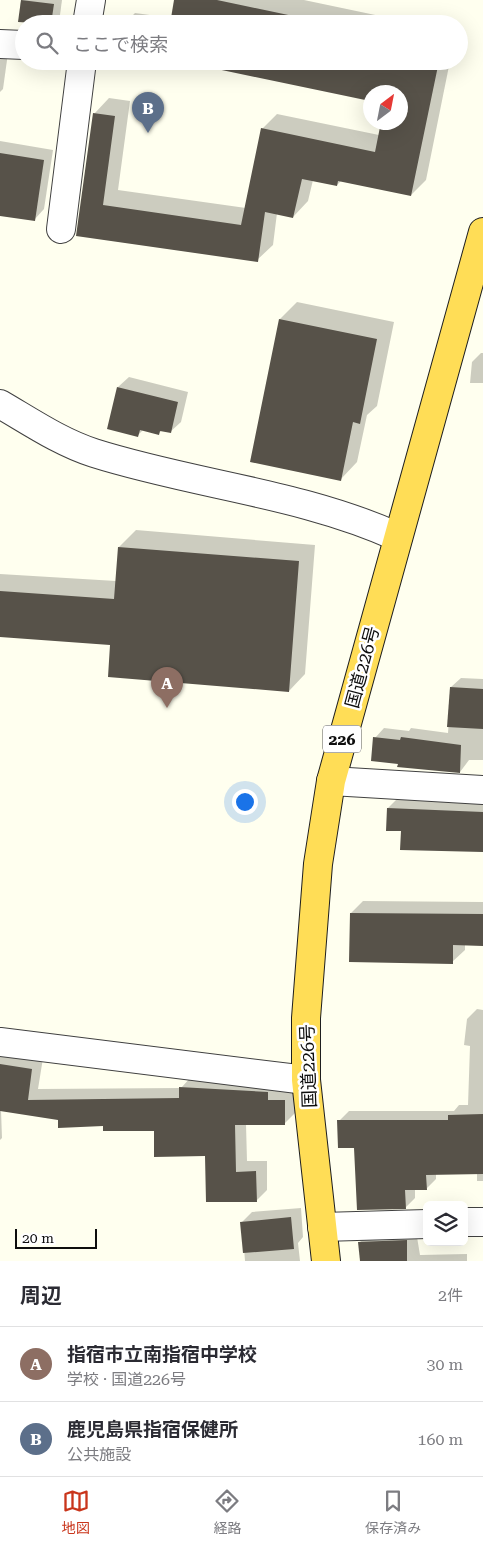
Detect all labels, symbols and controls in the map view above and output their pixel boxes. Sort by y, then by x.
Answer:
search box [15,15,468,70]
icon: search [33,29,61,57]
text: ここで検索 [73,33,168,56]
north arrow [363,85,408,130]
pin: B [132,92,164,133]
street label: 国道226号 [341,624,383,710]
pin: A [151,667,183,708]
road number: 226 [323,726,361,752]
your location [232,789,258,815]
street label: 国道226号 [296,1024,320,1108]
map controls [423,1201,468,1246]
button: layers [423,1201,468,1246]
scale bar [15,1226,98,1249]
text: 20 m [22,1230,54,1246]
text: 周辺 [20,1284,62,1308]
text: 2件 [438,1286,463,1305]
text: 指宿市立南指宿中学校 [67,1343,257,1366]
text: A [30,1355,42,1374]
text: 30 m [426,1355,463,1374]
text: 学校 · 国道226号 [67,1370,186,1389]
text: 鹿児島県指宿保健所 [67,1418,238,1441]
text: B [30,1430,42,1449]
text: 160 m [417,1430,463,1449]
text: 公共施設 [67,1445,131,1464]
tab: 地図 [62,1487,90,1537]
tab: 経路 [213,1487,241,1537]
tab: 保存済み [365,1487,421,1537]

